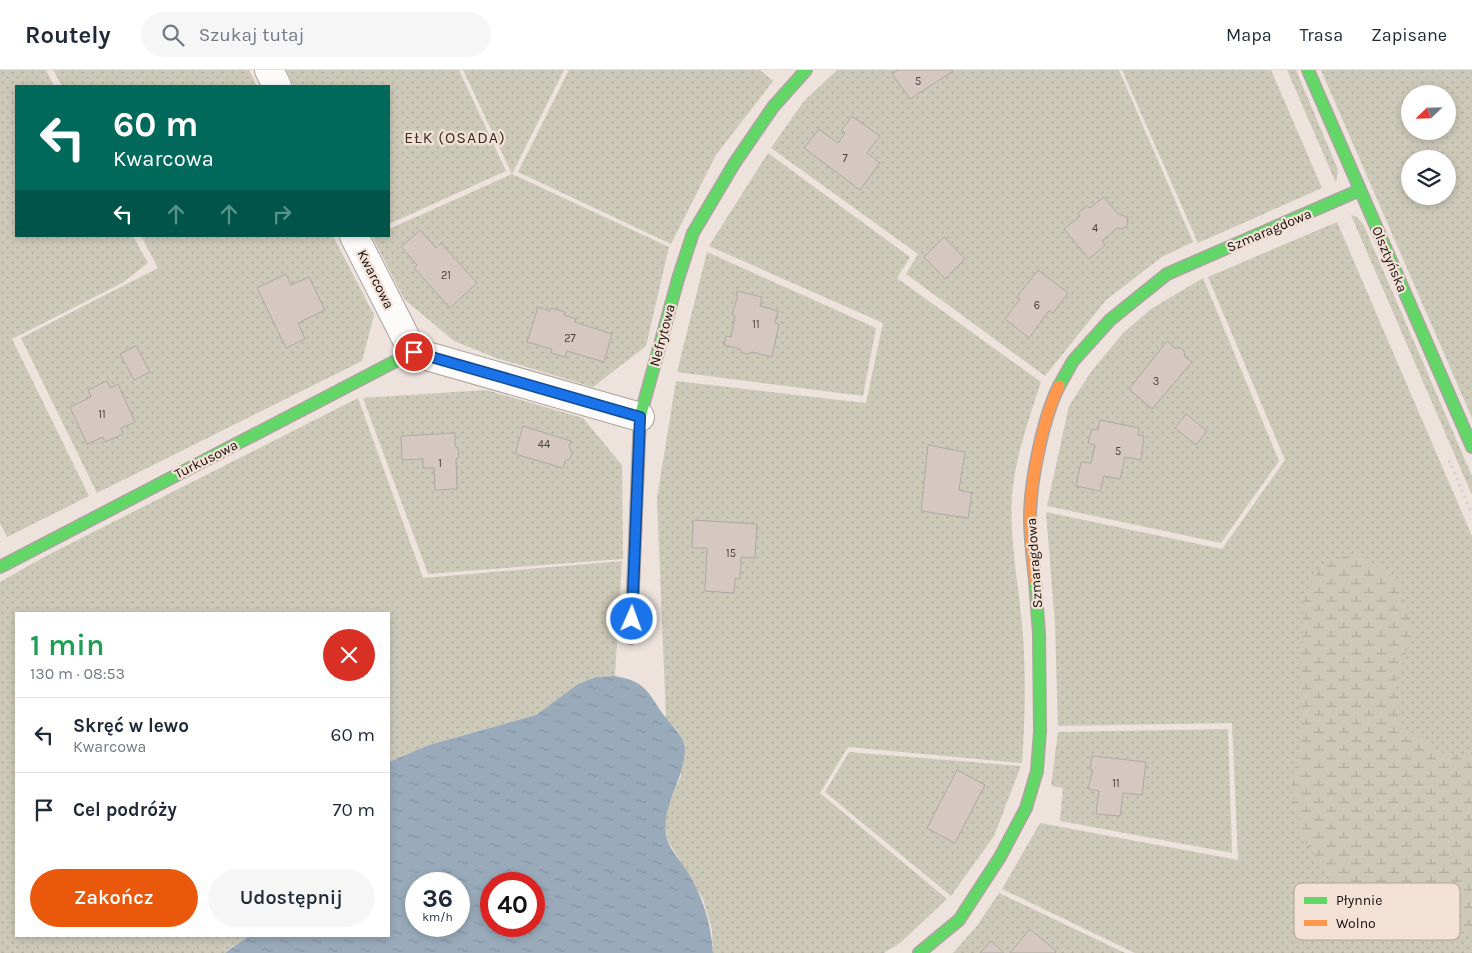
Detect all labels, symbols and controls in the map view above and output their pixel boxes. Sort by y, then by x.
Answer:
search box [141,12,491,57]
text: Routely [25,21,111,49]
icon: search [159,21,187,49]
text: Szukaj tutaj [199,24,305,46]
text: Mapa [1226,24,1272,46]
text: Trasa [1300,24,1343,46]
text: Zapisane [1371,24,1447,46]
house number: 5 [915,75,921,88]
north arrow [1401,85,1456,140]
map controls [1401,85,1456,205]
text: 60 m [113,104,198,145]
icon: left [30,105,95,170]
district label: EŁK (OSADA) [404,128,506,147]
text: Kwarcowa [113,146,214,172]
button: layers [1401,150,1456,205]
house number: 7 [842,152,848,165]
icon: left [109,200,137,228]
icon: ahead [162,200,190,228]
icon: ahead [215,200,243,228]
icon: right [268,200,296,228]
street label: Szmaragdowa [1224,205,1314,256]
house number: 4 [1092,222,1098,235]
street label: Olsztyńska [1368,224,1411,295]
street label: Kwarcowa [353,247,398,312]
house number: 21 [441,269,451,282]
house number: 6 [1034,299,1040,312]
street label: Nefrytowa [646,302,679,368]
house number: 11 [752,318,760,331]
pin [393,331,435,373]
house number: 27 [564,332,576,345]
icon: arrive [400,338,428,366]
house number: 3 [1153,375,1159,388]
house number: 11 [98,408,106,421]
street label: Turkusowa [172,436,241,483]
house number: 44 [538,438,550,451]
house number: 5 [1115,445,1121,458]
house number: 1 [438,457,442,470]
street label: Szmaragdowa [1023,517,1046,609]
house number: 15 [726,547,736,560]
position arrow [605,592,657,644]
text: 1 min [30,627,104,663]
button: close [323,629,375,681]
text: 130 m · 08:53 [30,664,125,683]
text: Skręć w lewo [73,715,189,737]
icon: left [30,721,58,749]
text: 60 m [331,724,375,746]
text: Kwarcowa [73,737,146,756]
house number: 11 [1112,777,1120,790]
icon: arrive [30,796,58,824]
text: Cel podróży [73,799,177,821]
text: 70 m [333,799,375,821]
button: Zakończ [30,869,198,927]
button: Udostępnij [208,869,375,927]
speed limit sign: 40 [480,872,545,937]
legend [1294,883,1460,940]
text: 36 [422,884,453,913]
text: Płynnie [1336,892,1382,909]
text: km/h [422,910,453,924]
text: Wolno [1336,915,1376,932]

